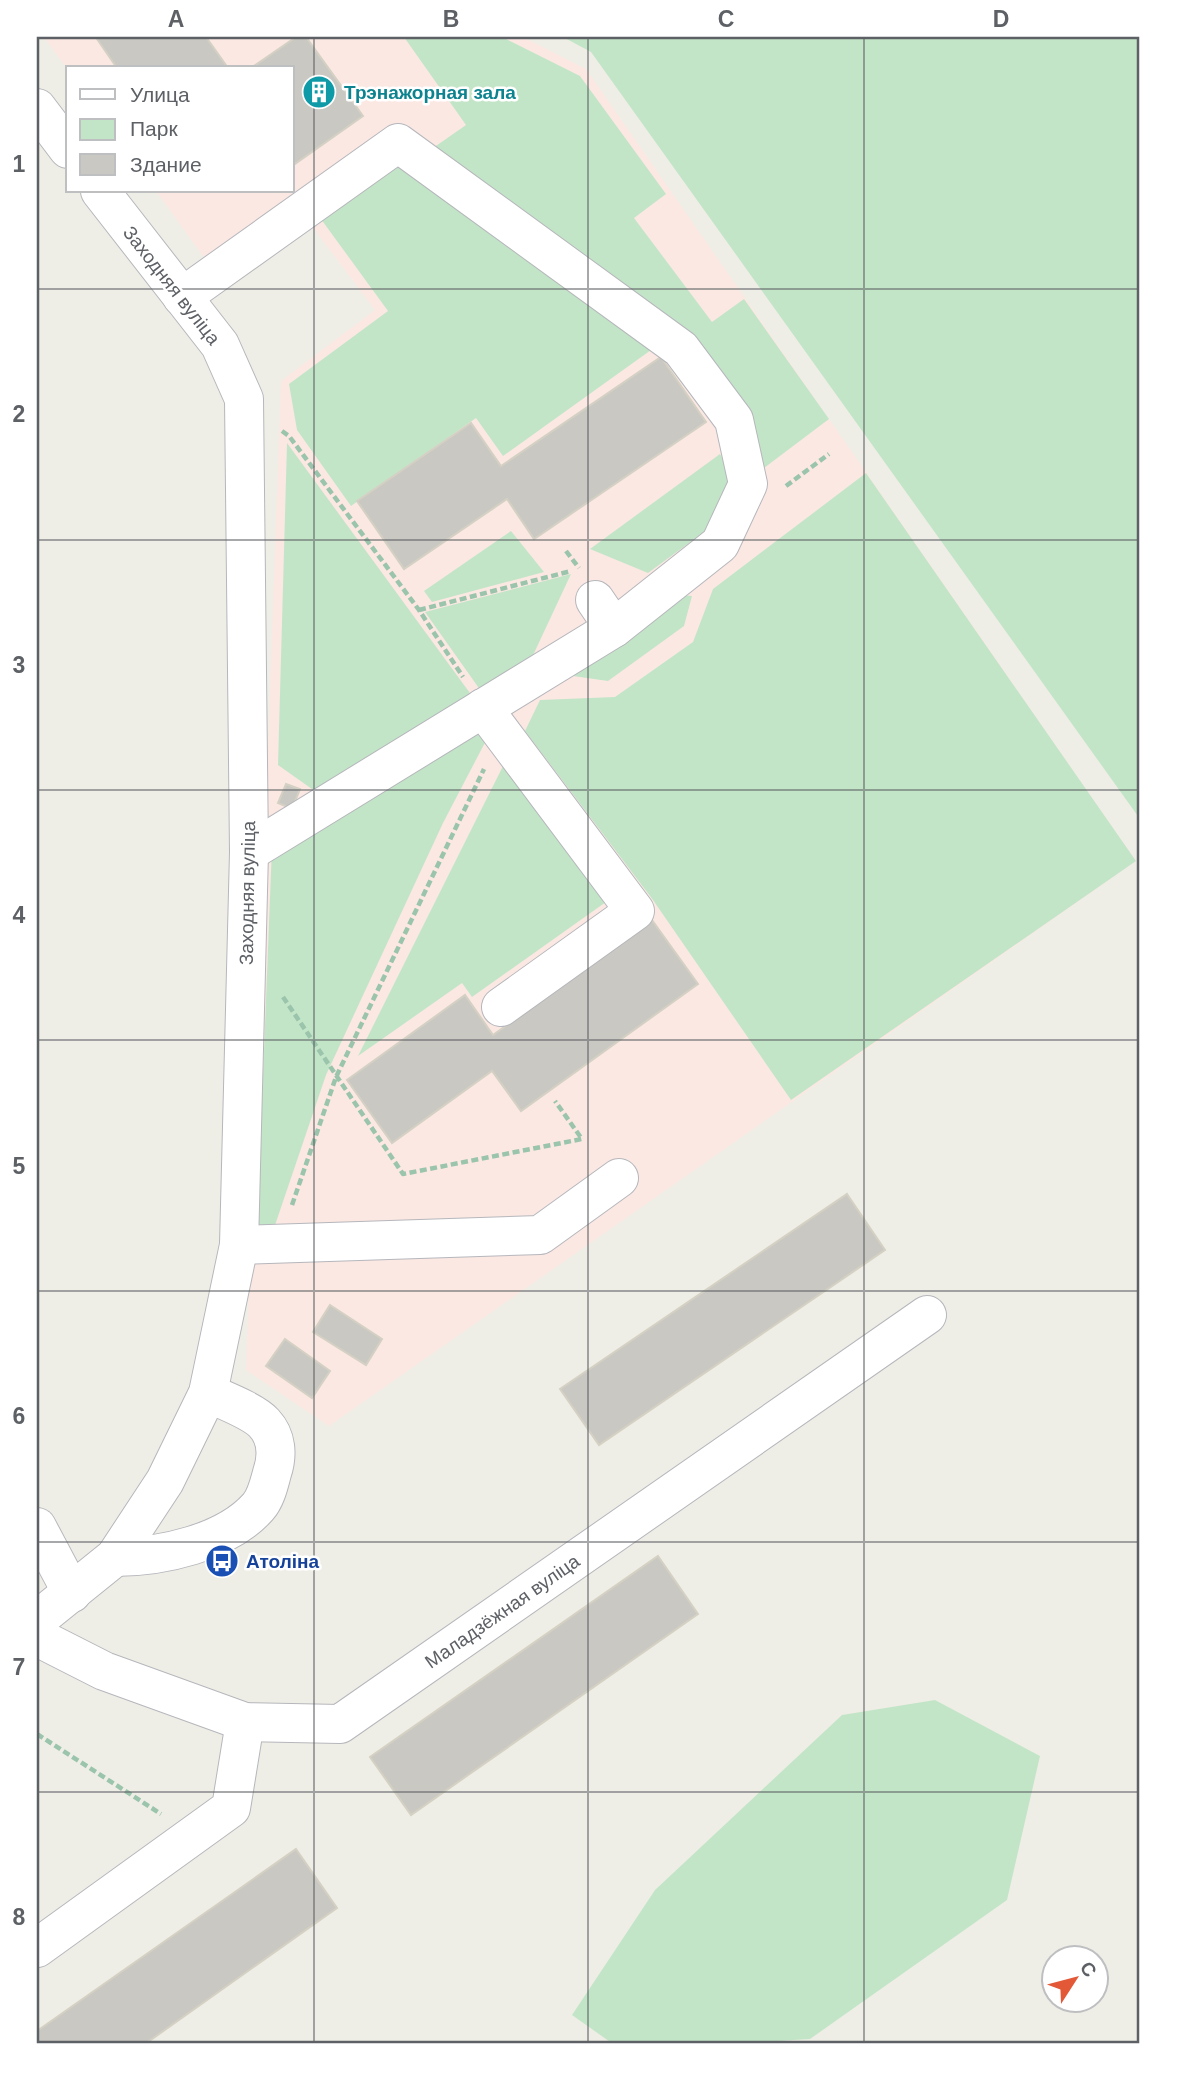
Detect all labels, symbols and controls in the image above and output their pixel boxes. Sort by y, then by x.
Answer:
text: A [168,6,184,32]
text: B [443,6,459,32]
text: C [718,6,734,32]
text: D [993,6,1009,32]
legend [66,66,294,192]
building icon: Трэнажорная зала [300,73,338,111]
place label: Трэнажорная зала [344,82,516,103]
text: Улица [130,83,190,106]
text: Парк [130,117,178,140]
text: 1 [13,151,26,177]
text: Здание [130,153,202,176]
street label: Заходняя вуліца [119,222,225,349]
text: 2 [13,401,25,427]
text: 3 [13,652,25,678]
street label: Заходняя вуліца [236,820,259,965]
text: 4 [13,902,26,928]
text: 5 [13,1153,26,1179]
text: 6 [13,1403,25,1429]
bus stop icon: Атоліна [203,1542,241,1580]
street label: Маладзёжная вуліца [421,1550,584,1673]
place label: Атоліна [246,1551,319,1572]
text: 7 [13,1654,25,1680]
text: 8 [13,1904,26,1930]
north arrow [1040,1944,1110,2014]
text: С [1076,1958,1101,1981]

